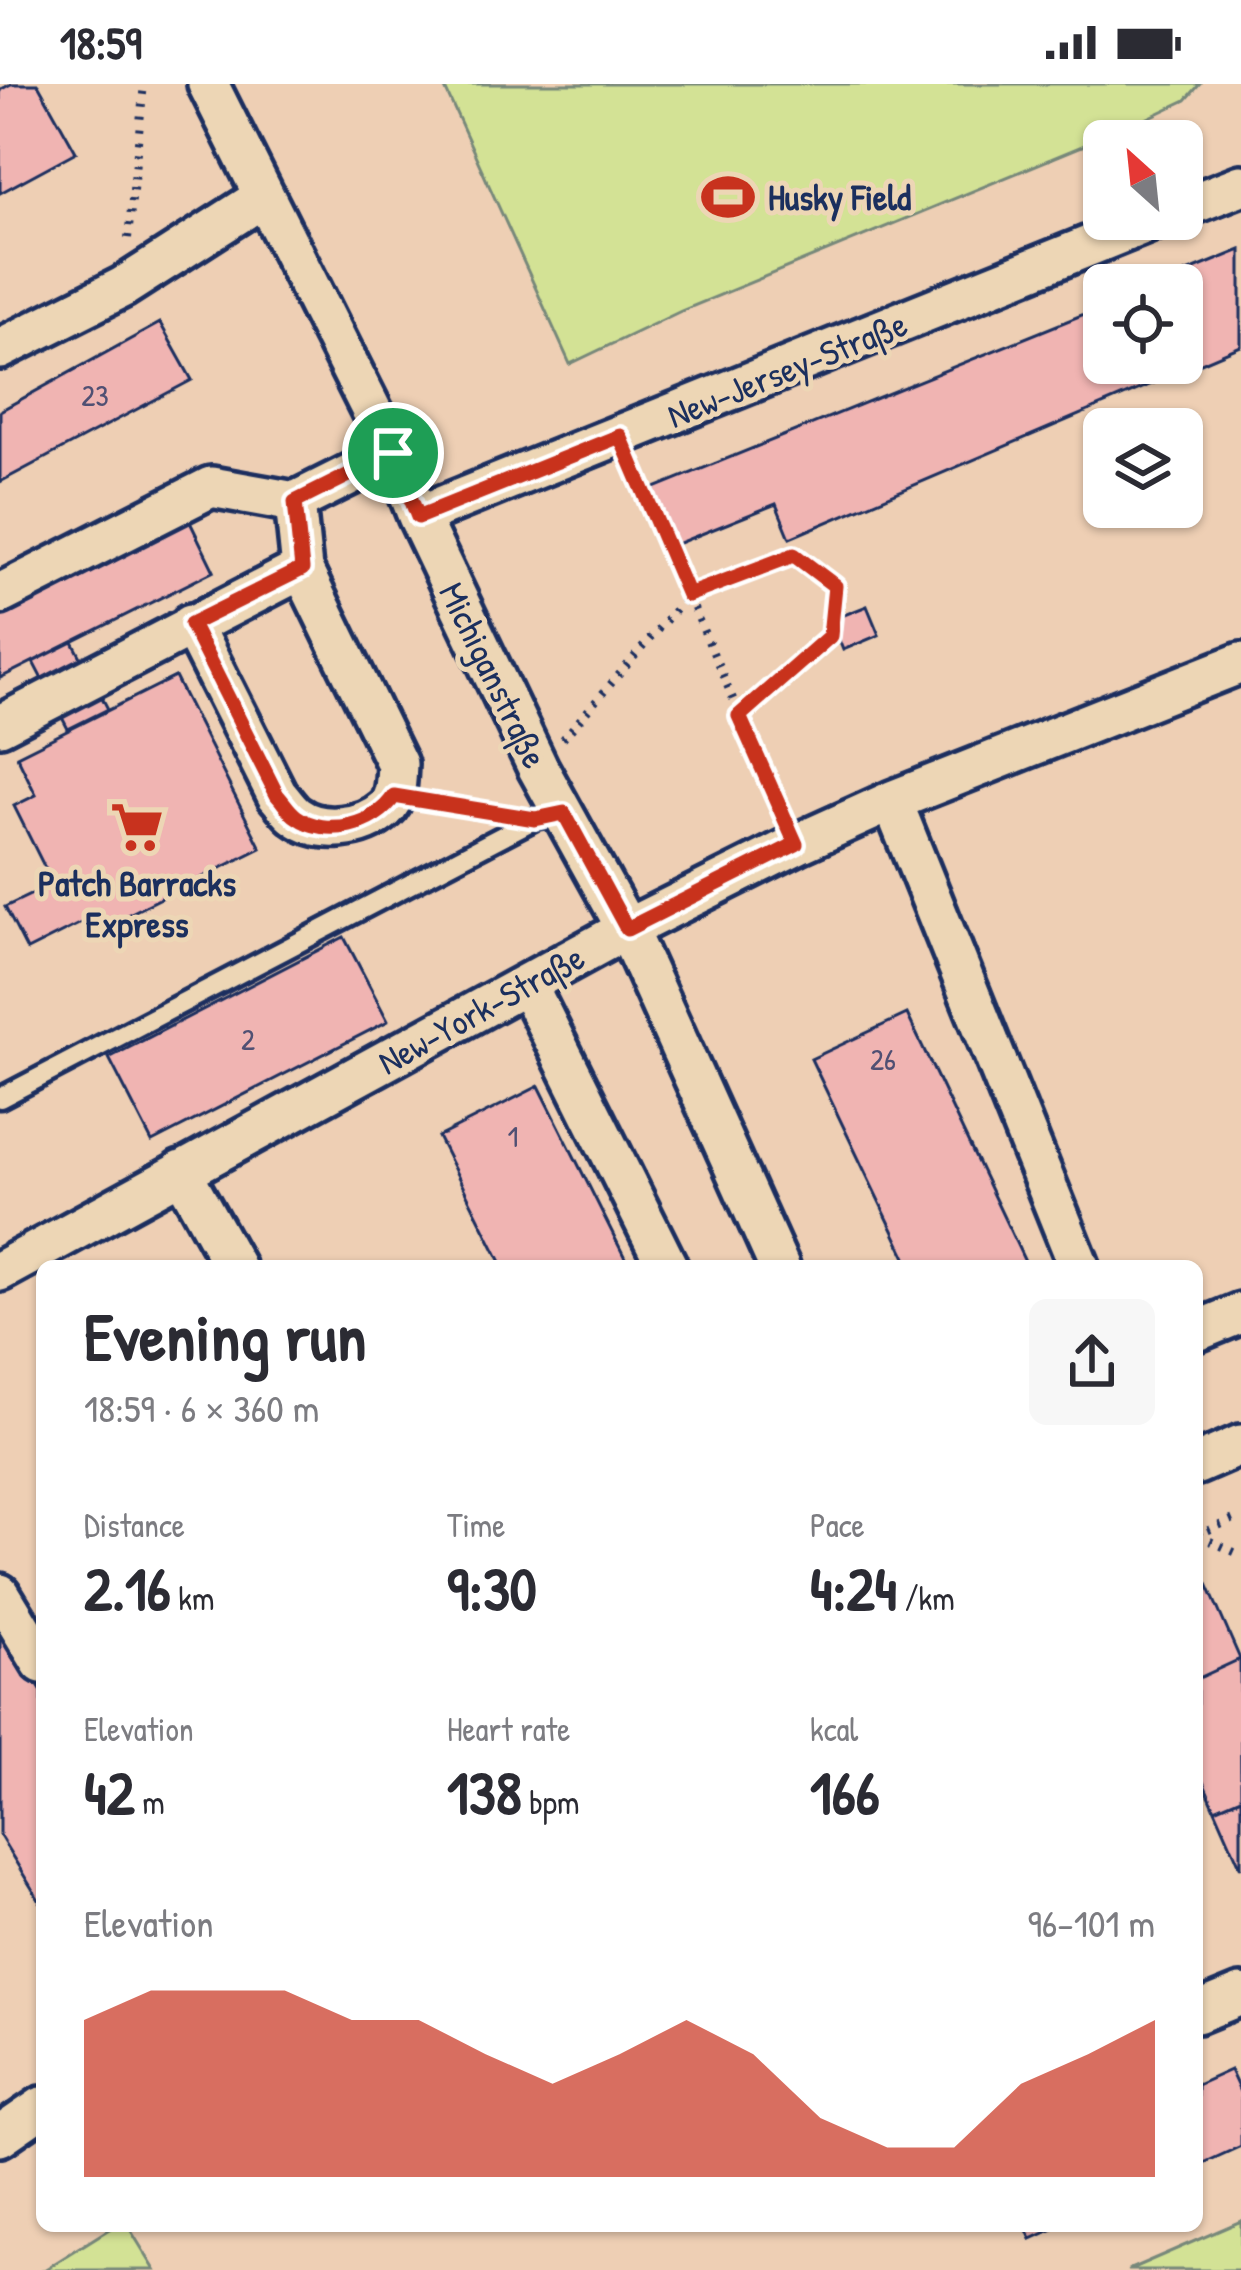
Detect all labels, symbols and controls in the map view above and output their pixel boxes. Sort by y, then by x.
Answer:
text: 18:59 [60,12,142,73]
north arrow [1083,120,1203,240]
map controls [1083,120,1203,528]
sports icon: Husky Field [699,168,757,226]
place label: Husky Field [768,172,911,222]
button: locate [1083,264,1203,384]
street label: New-Jersey-Straße [660,298,914,439]
house number: 23 [81,375,109,415]
pin [342,402,444,504]
button: layers [1083,408,1203,528]
icon: arrive [360,420,426,486]
street label: Michiganstraße [428,574,560,776]
supermarket icon: Patch Barracks Express [108,798,166,856]
place label: Patch Barracks Express [38,858,236,949]
street label: New-York-Straße [369,932,593,1085]
house number: 2 [241,1019,255,1059]
house number: 26 [870,1039,896,1079]
house number: 1 [508,1116,518,1156]
text: Evening run [84,1291,366,1381]
button: share [1029,1299,1155,1425]
text: 18:59 · 6 × 360 m [84,1381,319,1434]
text: Distance [84,1503,185,1547]
text: Time [447,1503,505,1547]
text: Pace [810,1503,865,1547]
text: 2.16 [84,1547,171,1629]
text: 9:30 [447,1547,537,1629]
text: 4:24 [810,1547,897,1629]
text: km [171,1576,214,1620]
text: /km [897,1576,955,1620]
text: Elevation [84,1707,194,1751]
text: Heart rate [447,1707,570,1751]
text: kcal [810,1707,858,1751]
text: 42 [84,1751,135,1833]
text: 138 [447,1751,522,1833]
text: 166 [810,1751,880,1833]
text: m [135,1780,165,1824]
text: bpm [522,1780,579,1824]
text: Elevation [84,1896,214,1949]
text: 96–101 m [1027,1896,1155,1949]

